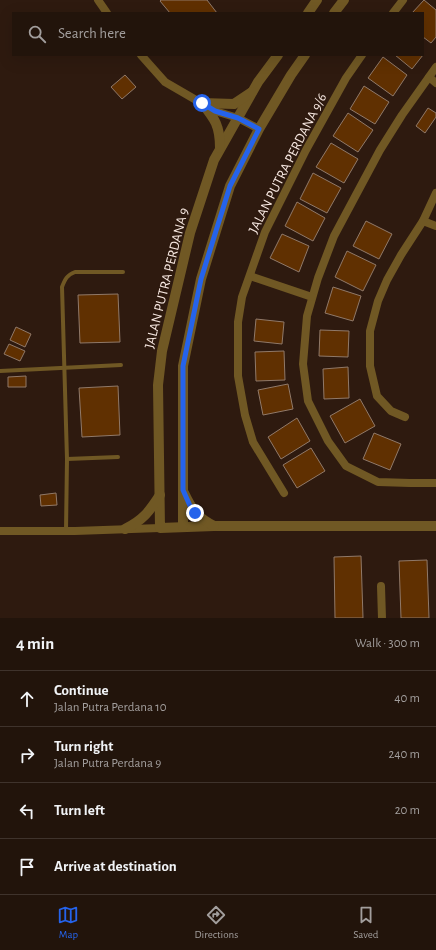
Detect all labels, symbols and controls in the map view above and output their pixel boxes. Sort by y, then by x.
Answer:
search box [12,12,424,56]
icon: search [26,23,48,45]
text: Search here [58,26,126,41]
street label: JALAN PUTRA PERDANA 9/6 [246,91,329,236]
route start [193,94,211,112]
street label: JALAN PUTRA PERDANA 9 [143,206,191,350]
route end [186,504,204,522]
text: 4 min [16,635,54,652]
text: Walk · 300 m [355,637,420,650]
text: Continue [54,683,109,698]
icon: ahead [16,688,38,710]
text: 40 m [394,692,420,705]
text: Jalan Putra Perdana 10 [54,701,167,714]
text: Turn right [54,739,113,754]
icon: right [16,744,38,766]
text: 240 m [388,748,420,761]
text: Jalan Putra Perdana 9 [54,757,161,770]
icon: left [16,800,38,822]
text: Turn left [54,803,105,818]
text: 20 m [395,804,420,817]
icon: arrive [16,856,38,878]
text: Arrive at destination [54,859,177,874]
tab: Map [57,904,79,941]
tab: Directions [194,904,238,941]
tab: Saved [353,904,378,941]

